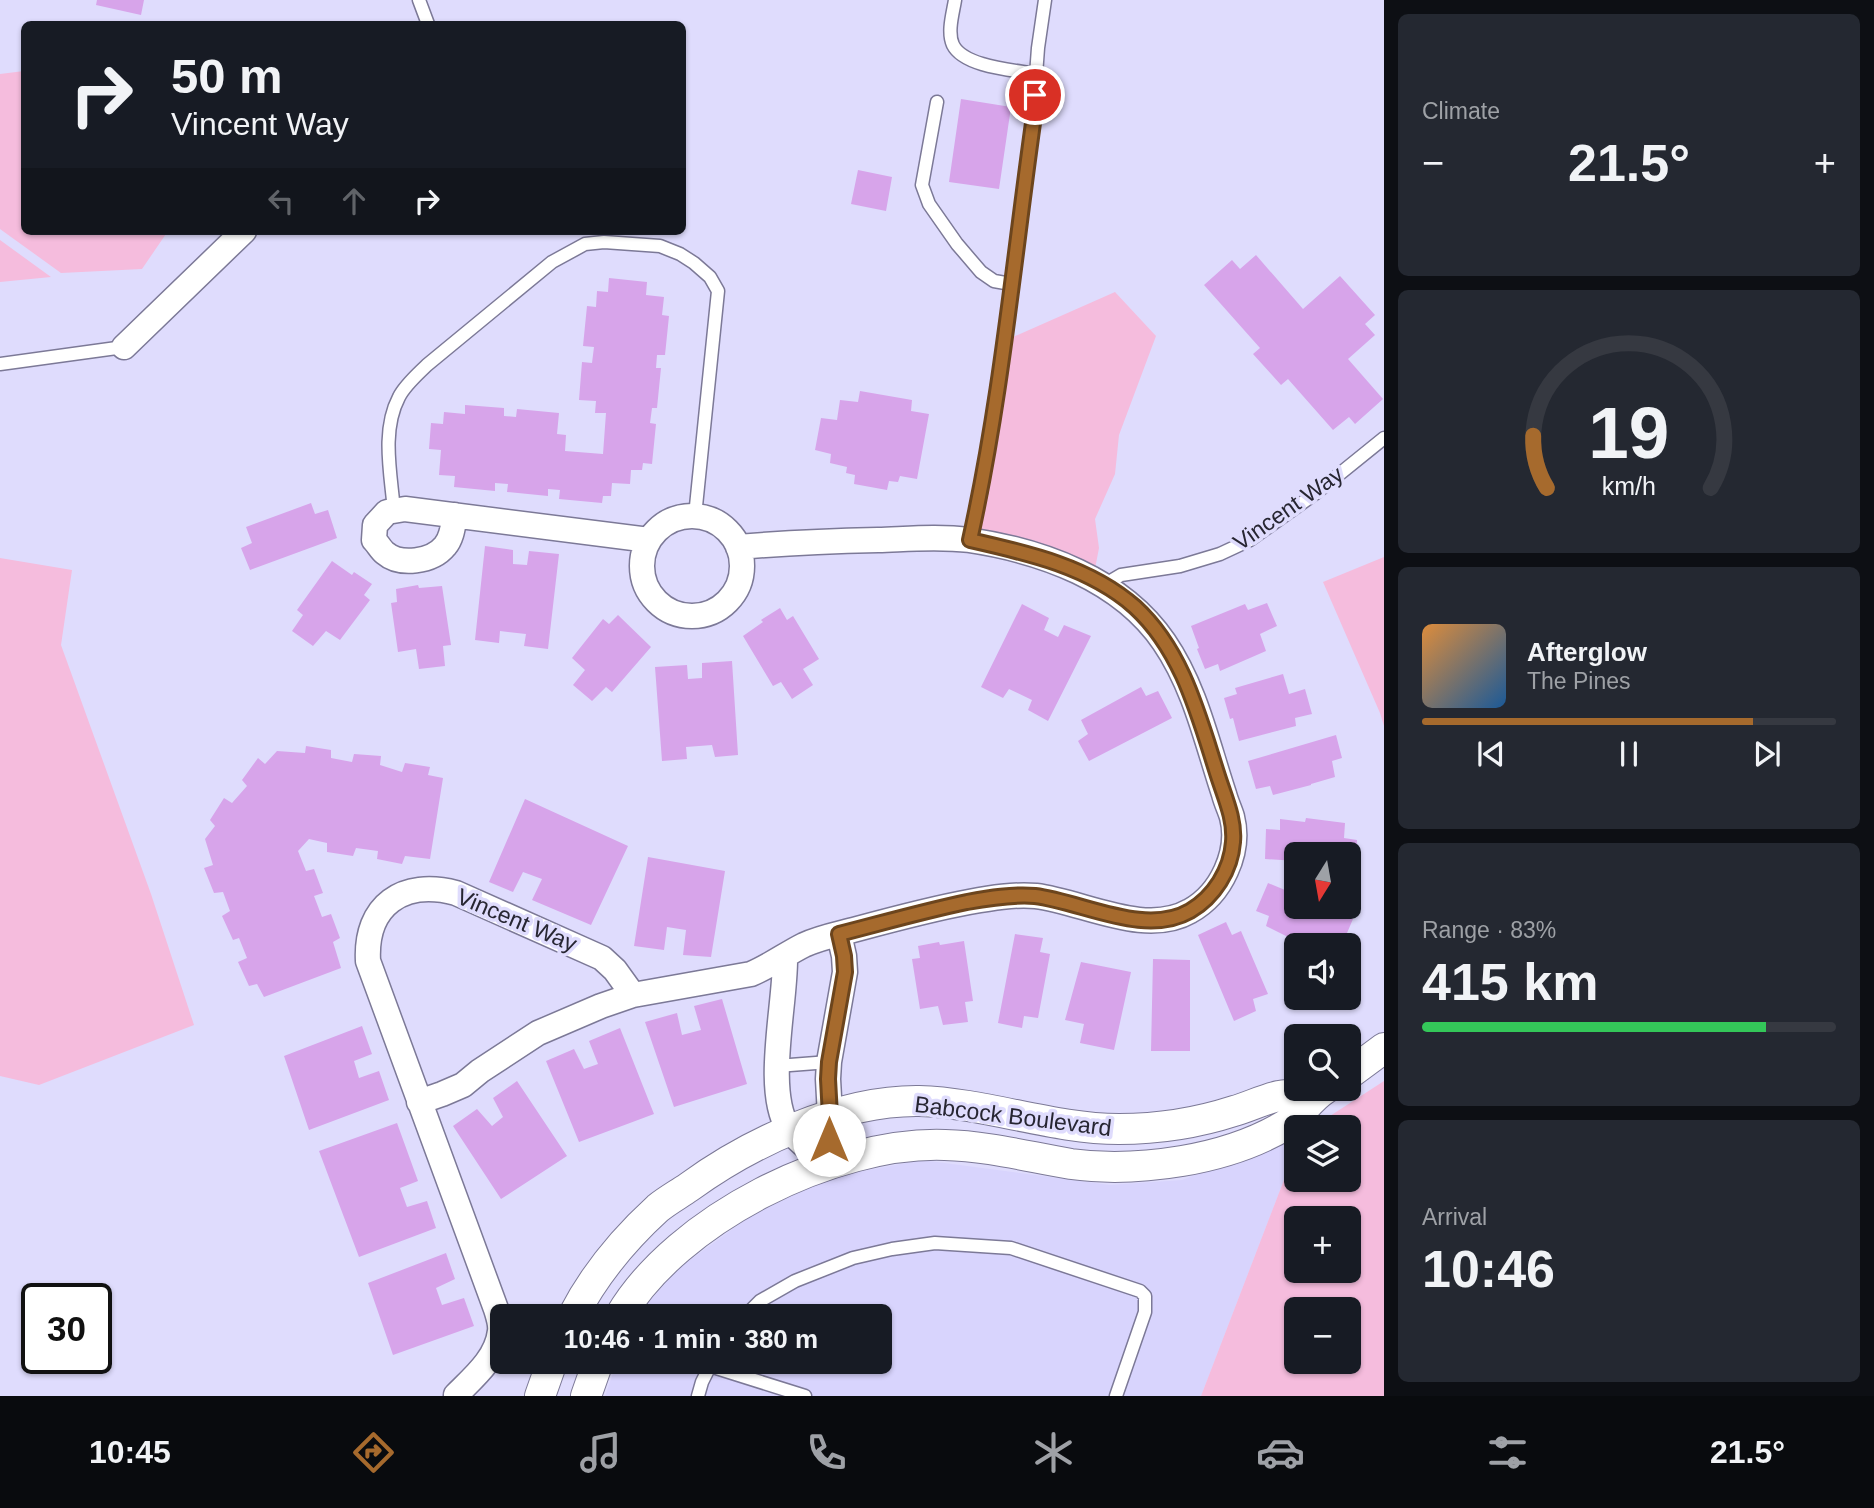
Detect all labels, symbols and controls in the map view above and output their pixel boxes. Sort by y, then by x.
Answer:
icon: right [56,49,147,140]
text: 50 m [171,49,283,103]
pin [1005,65,1065,125]
icon: arrive [1016,76,1054,114]
text: Climate [1422,98,1500,124]
text: Vincent Way [171,106,349,142]
text: 21.5° [1568,134,1690,192]
text: − [1422,142,1444,184]
text: + [1814,142,1836,184]
icon: left [262,182,300,220]
icon: ahead [335,182,373,220]
icon: right [408,182,446,220]
text: 19 [1589,392,1669,473]
street label: Vincent Way [1228,460,1348,555]
text: km/h [1602,471,1656,499]
text: Afterglow [1527,637,1647,667]
text: The Pines [1527,668,1631,694]
icon: previous [1472,735,1510,773]
icon: pause [1610,735,1648,773]
icon: next [1748,735,1786,773]
north arrow [1284,842,1362,919]
map controls [1284,842,1361,1374]
street label: Vincent Way [453,883,581,957]
text: Range · 83% [1422,917,1556,943]
button: sound [1284,933,1361,1010]
text: 415 km [1422,953,1598,1011]
button: search [1284,1024,1361,1101]
street label: Babcock Boulevard [913,1091,1113,1141]
position arrow [792,1103,866,1177]
button: layers [1284,1115,1361,1192]
text: Arrival [1422,1204,1487,1230]
button: + [1284,1206,1361,1283]
text: 10:46 [1422,1240,1555,1298]
speed limit sign: 30 [21,1283,112,1374]
button: − [1284,1297,1361,1374]
text: 10:46 · 1 min · 380 m [564,1324,818,1354]
icon: directions [349,1428,398,1477]
icon: music [576,1428,625,1477]
icon: phone [802,1428,851,1477]
icon: climate [1029,1428,1078,1477]
icon: car [1256,1428,1305,1477]
icon: filters [1483,1428,1532,1477]
text: 10:45 [89,1434,171,1470]
text: 21.5° [1710,1434,1785,1470]

